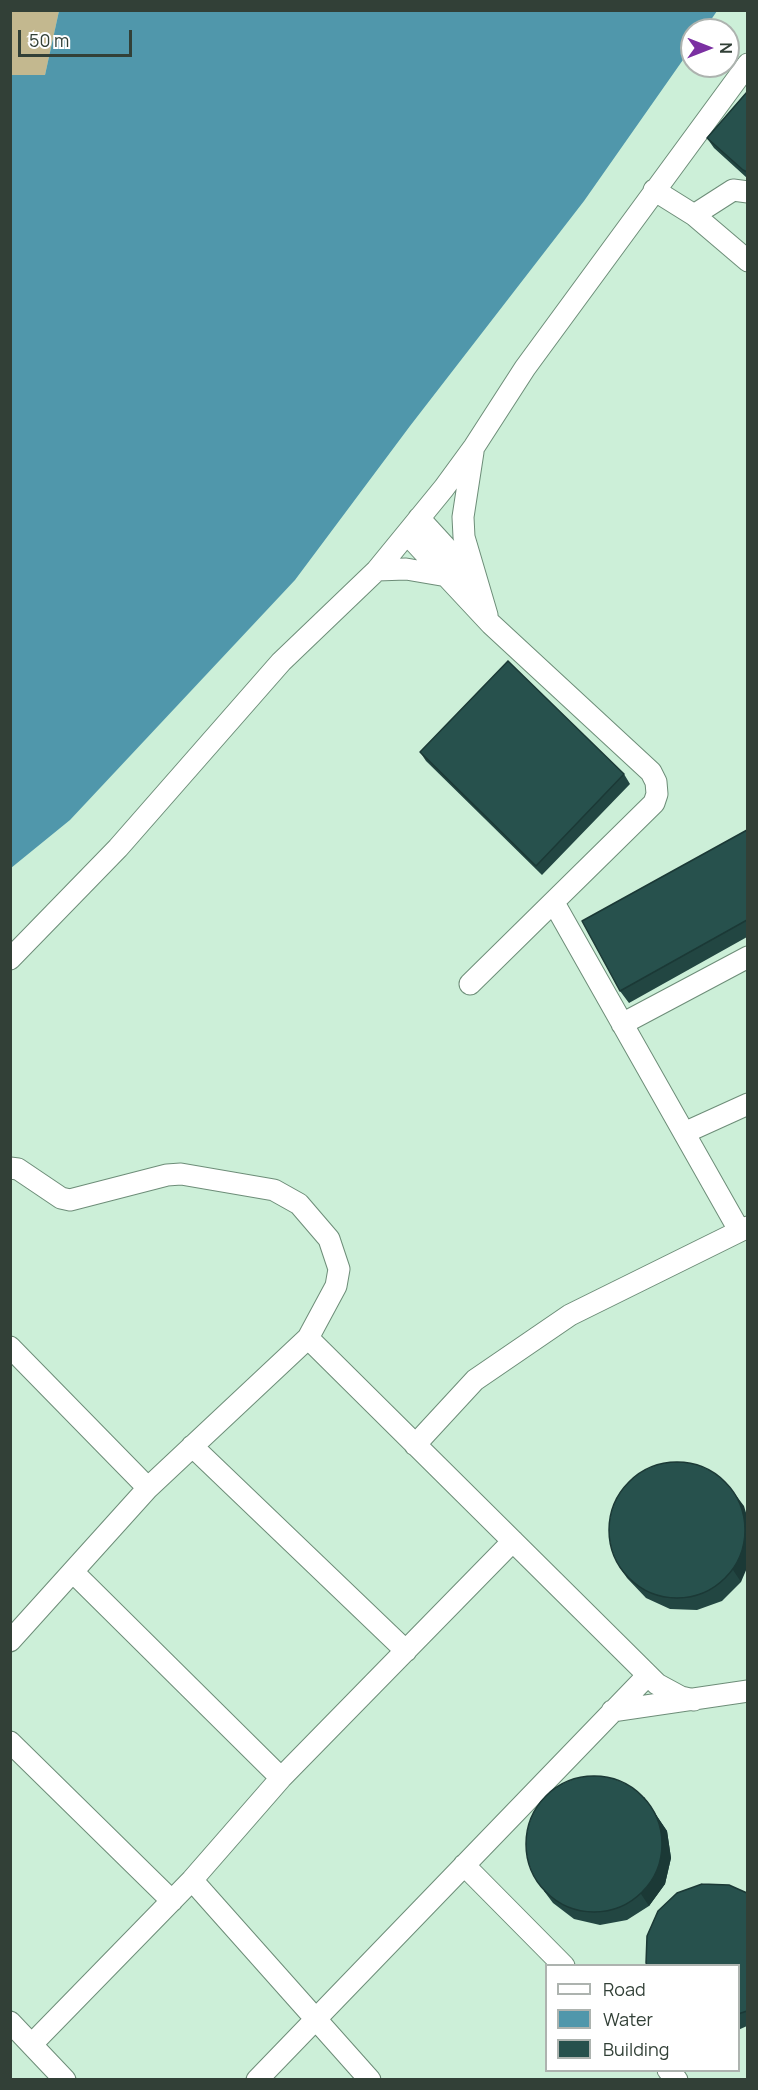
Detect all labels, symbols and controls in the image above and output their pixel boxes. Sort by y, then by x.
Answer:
scale bar [21,18,135,56]
north arrow [680,18,740,78]
text: 50 m [29,28,69,52]
text: N [715,42,737,54]
legend [545,1964,740,2072]
text: Road [603,1977,646,2001]
text: Water [603,2007,653,2031]
text: Building [603,2037,669,2061]

